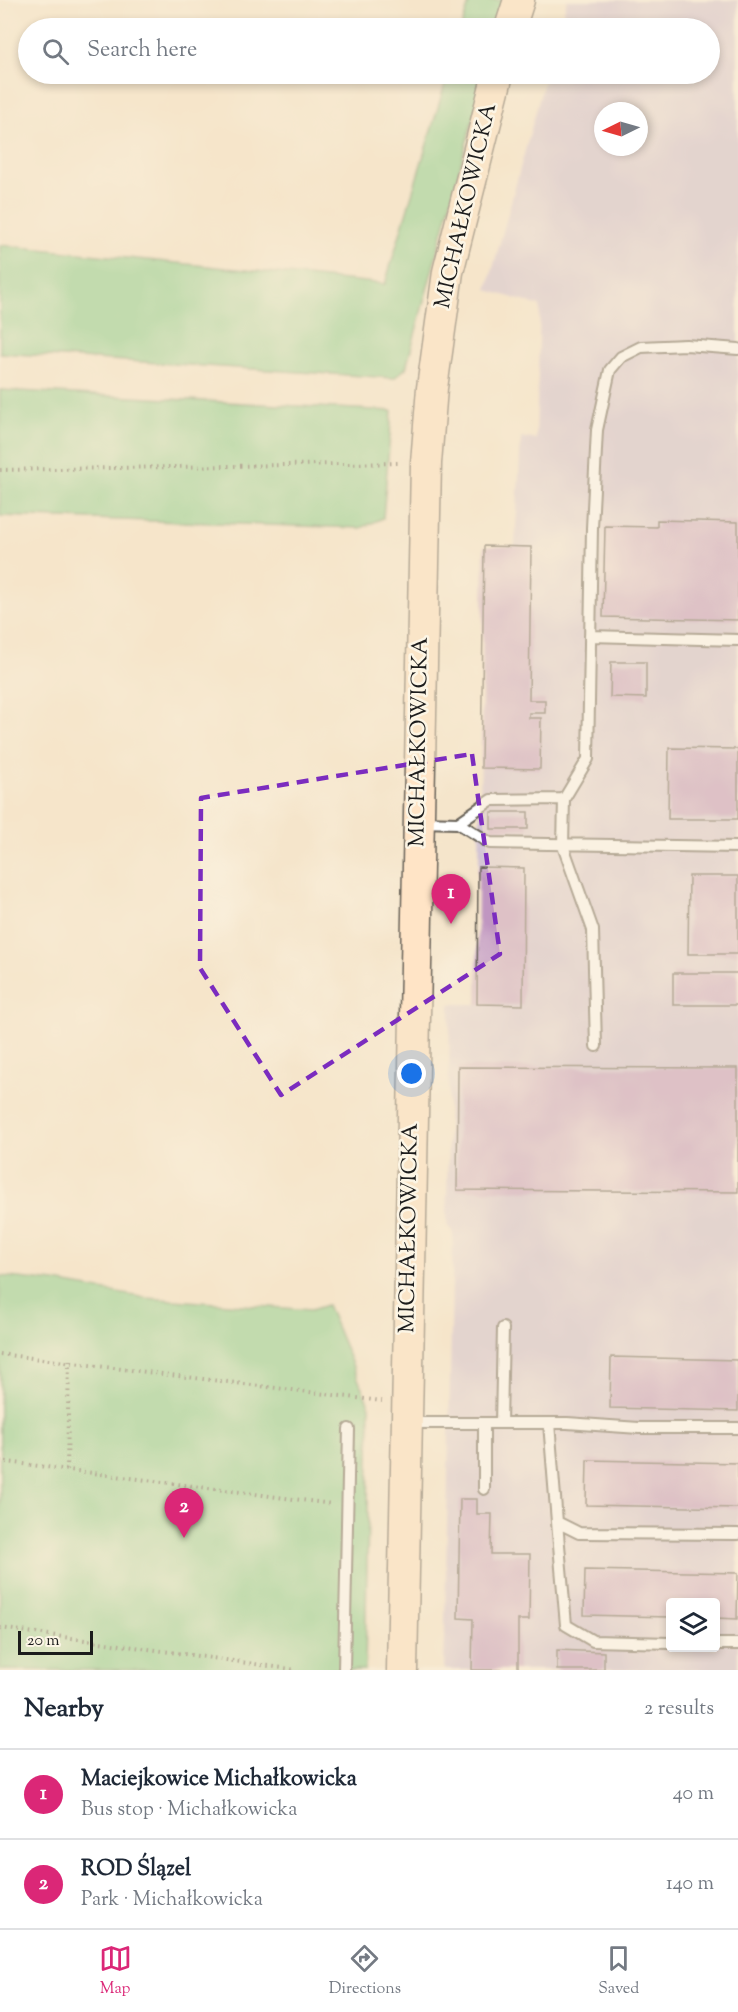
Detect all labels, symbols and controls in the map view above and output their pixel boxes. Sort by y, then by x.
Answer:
search box [18,18,720,84]
icon: search [39,35,72,68]
text: Search here [87,35,197,67]
street label: MICHAŁKOWICKA [428,100,506,312]
north arrow [594,102,648,156]
street label: MICHAŁKOWICKA [402,637,438,847]
pin: 1 [432,874,470,924]
your location [397,1059,426,1088]
street label: MICHAŁKOWICKA [392,1123,428,1333]
pin: 2 [164,1488,204,1538]
map controls [666,1598,720,1652]
button: layers [666,1598,720,1652]
scale bar [18,1628,93,1656]
text: 20 m [27,1630,60,1653]
text: Nearby [24,1691,104,1728]
text: 2 results [644,1695,714,1724]
text: Maciejkowice Michałkowicka [81,1764,357,1796]
text: 1 [40,1780,47,1809]
text: 40 m [673,1780,714,1809]
text: Bus stop · Michałkowicka [81,1796,297,1825]
text: ROD Ślązel [81,1854,191,1886]
text: 2 [39,1870,48,1899]
text: 140 m [666,1870,714,1899]
text: Park · Michałkowicka [81,1886,263,1915]
tab: Map [99,1942,132,2001]
tab: Directions [329,1942,401,2001]
tab: Saved [598,1942,639,2001]

